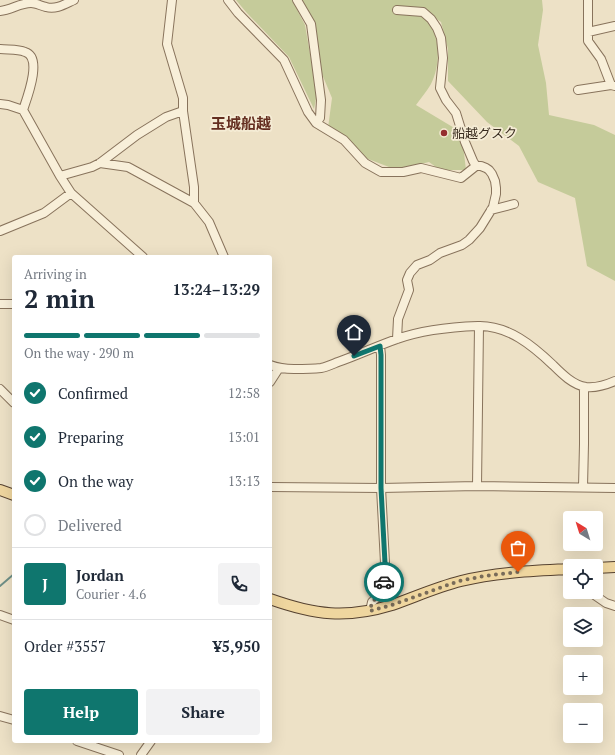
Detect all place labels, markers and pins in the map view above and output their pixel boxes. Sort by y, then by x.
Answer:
place label: 船越グスク [452,124,517,142]
marker: 船越グスク [439,128,449,138]
pin [337,315,371,356]
pin [501,531,535,572]

